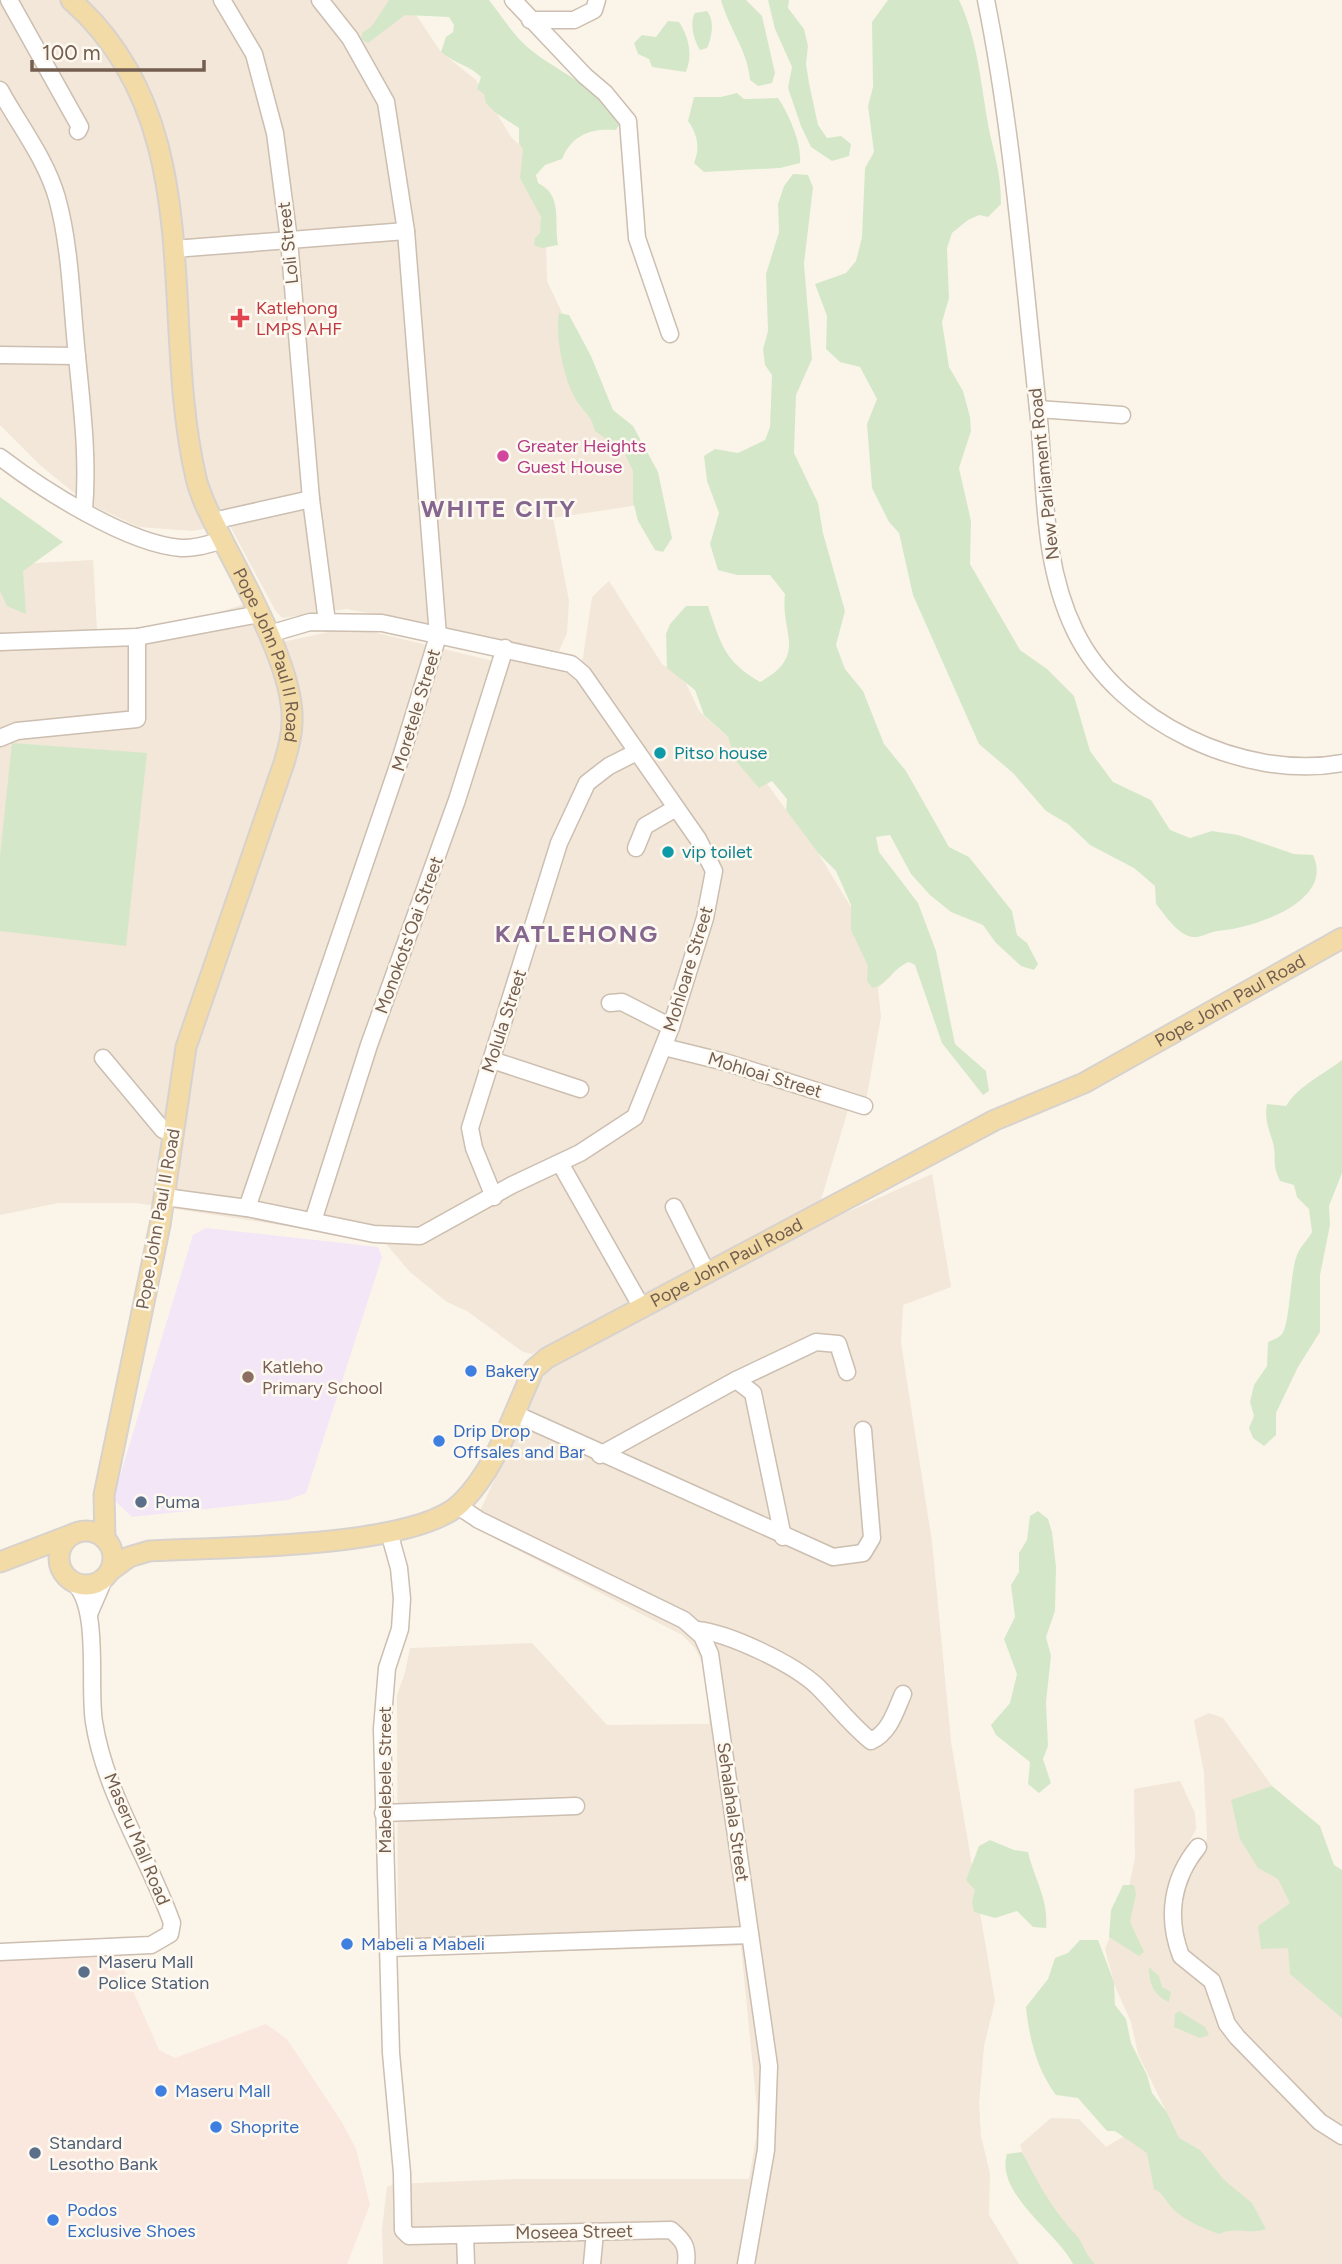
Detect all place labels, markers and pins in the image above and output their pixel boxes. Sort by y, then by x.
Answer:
place label: Katlehong LMPS AHF [256,297,342,340]
marker: Katlehong LMPS AHF [230,308,250,328]
place label: Greater Heights Guest House [517,435,646,478]
marker: Greater Heights Guest House [495,448,511,464]
place label: Pitso house [674,742,768,764]
marker: Pitso house [652,745,668,761]
place label: vip toilet [682,841,753,863]
marker: vip toilet [660,844,676,860]
place label: Katleho Primary School [262,1356,383,1399]
place label: Bakery [485,1360,540,1382]
marker: Bakery [463,1363,479,1379]
marker: Katleho Primary School [240,1369,256,1385]
place label: Drip Drop Offsales and Bar [453,1420,585,1463]
marker: Drip Drop Offsales and Bar [431,1433,447,1449]
place label: Puma [155,1491,200,1513]
marker: Puma [133,1494,149,1510]
place label: Mabeli a Mabeli [361,1933,485,1955]
marker: Mabeli a Mabeli [339,1936,355,1952]
place label: Maseru Mall Police Station [98,1951,209,1994]
marker: Maseru Mall Police Station [76,1964,92,1980]
place label: Maseru Mall [175,2080,271,2102]
marker: Maseru Mall [153,2083,169,2099]
place label: Shoprite [230,2116,299,2138]
marker: Shoprite [208,2119,224,2135]
place label: Standard Lesotho Bank [49,2132,158,2175]
marker: Standard Lesotho Bank [27,2145,43,2161]
place label: Podos Exclusive Shoes [67,2199,196,2242]
marker: Podos Exclusive Shoes [45,2212,61,2228]

